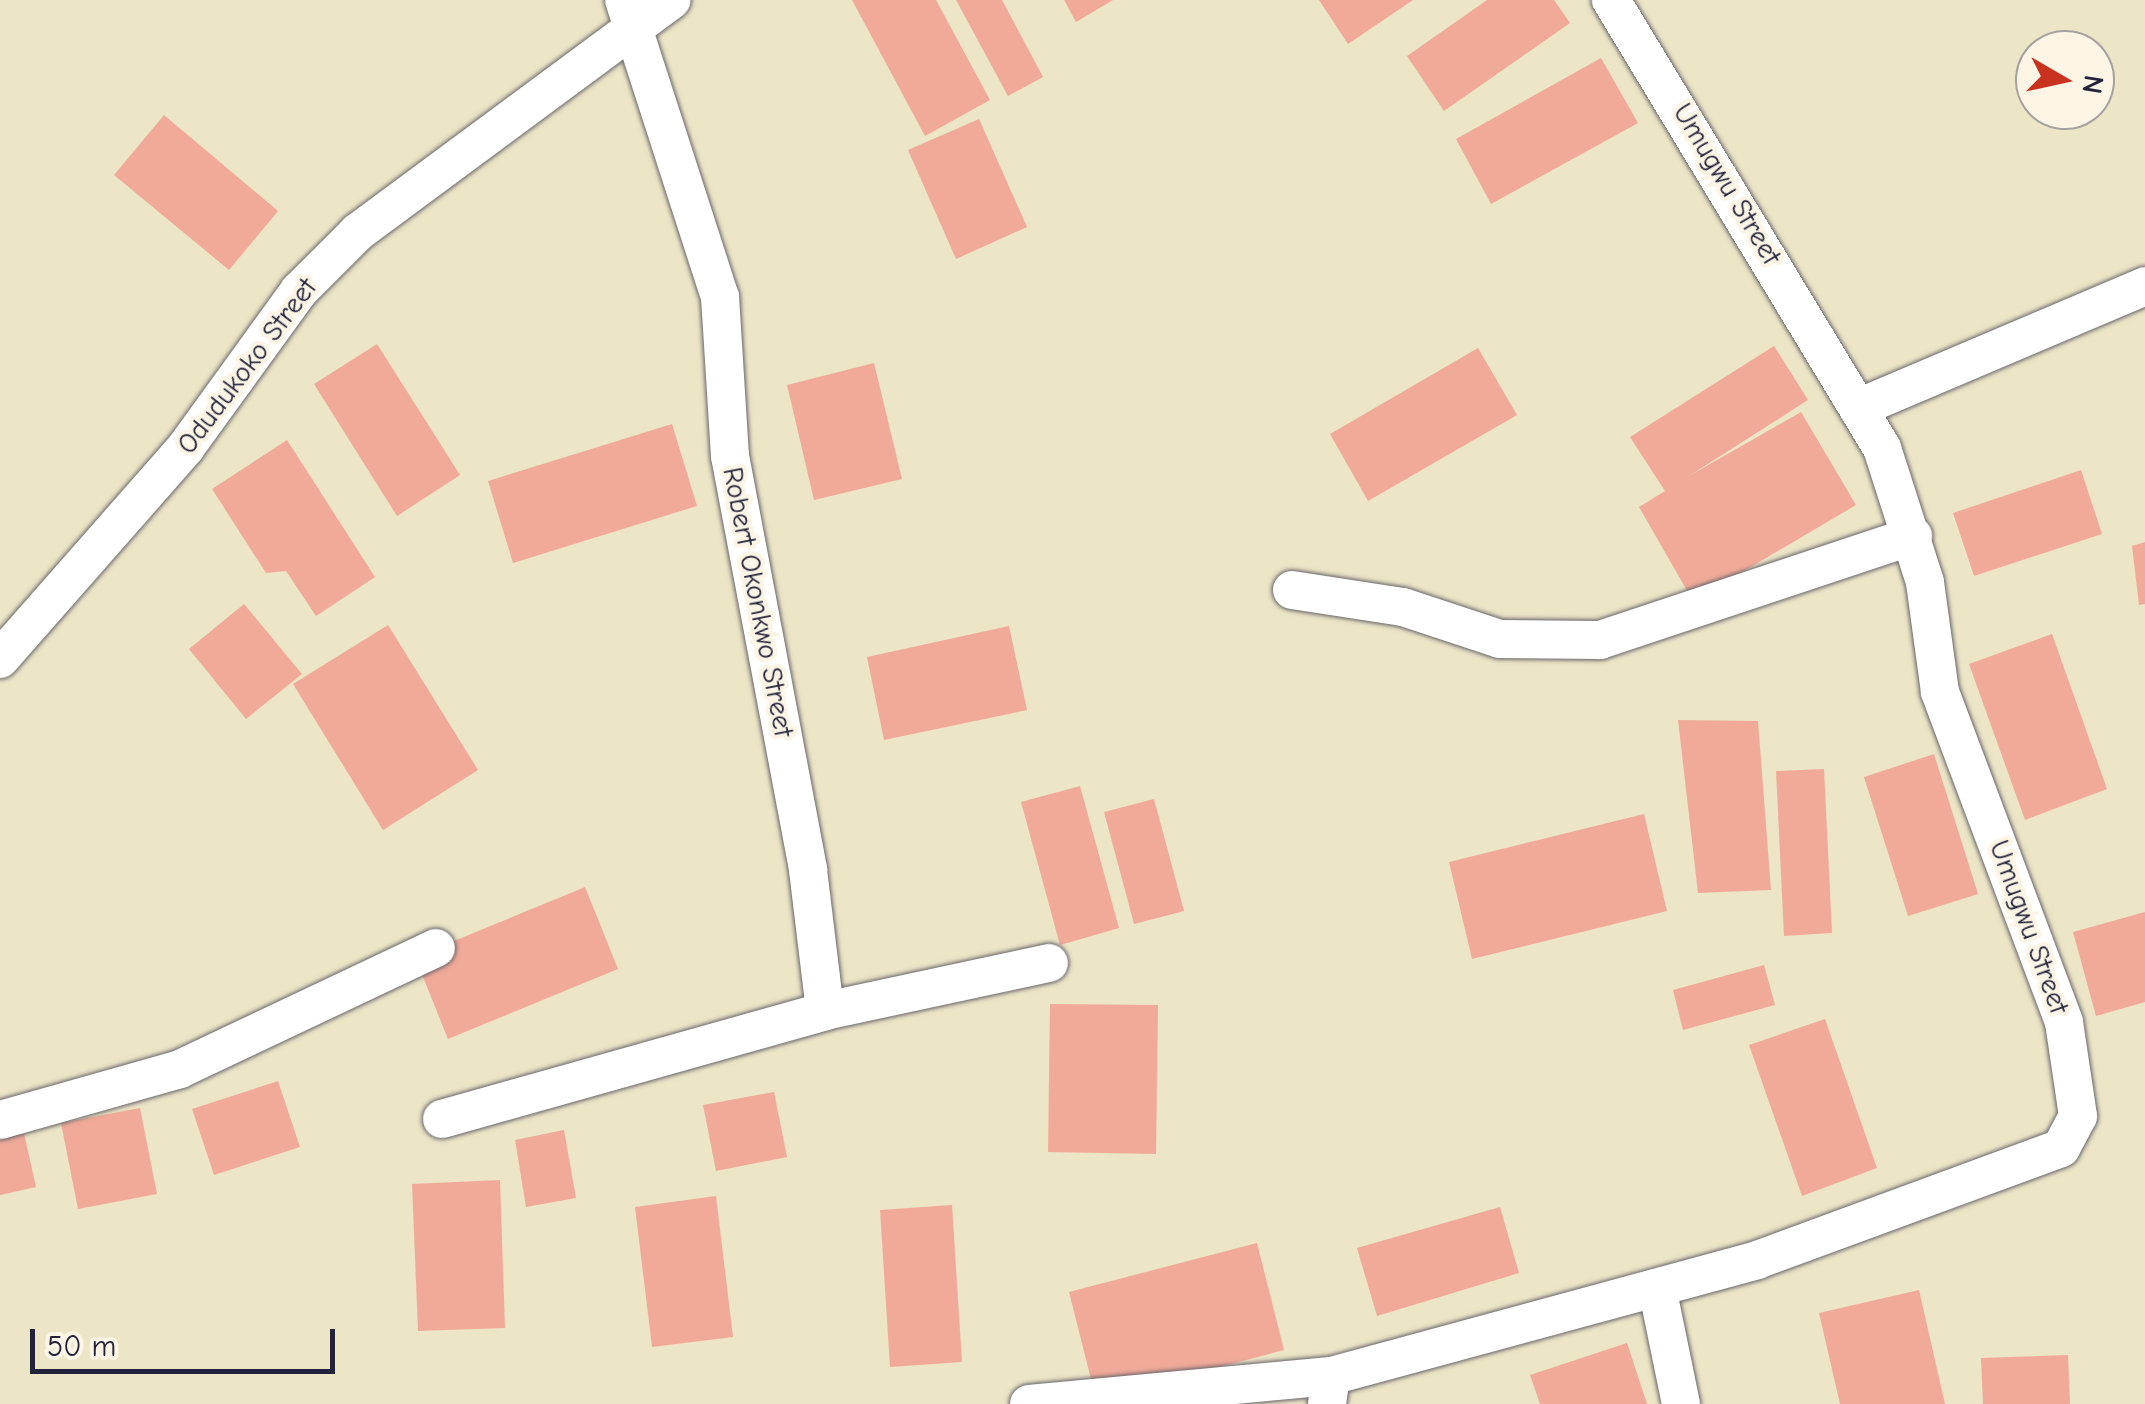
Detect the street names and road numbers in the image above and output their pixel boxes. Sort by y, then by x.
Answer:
street label: Umugwu Street [1666,97,1788,271]
street label: Odudukoko Street [170,272,324,460]
street label: Robert Okonkwo Street [715,464,801,740]
street label: Umugwu Street [1982,836,2076,1018]

